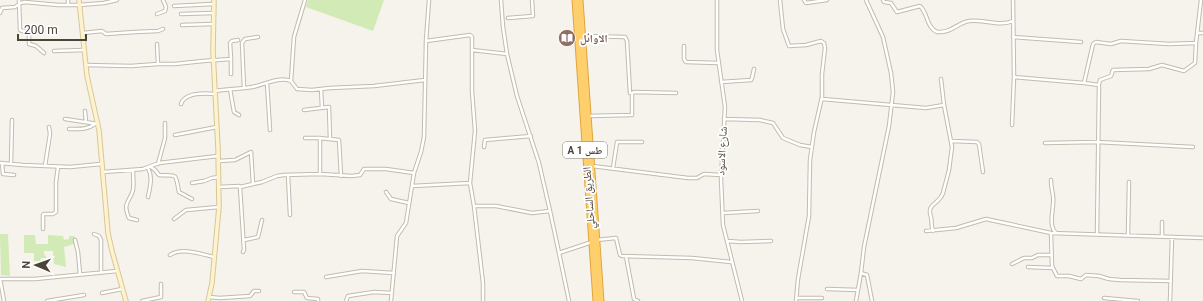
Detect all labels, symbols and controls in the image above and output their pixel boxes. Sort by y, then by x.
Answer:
scale bar [18,16,86,42]
text: 200 m [24,23,58,37]
library icon: الاوائل [557,28,577,48]
place label: الاوائل [580,32,608,46]
street label: شارع الاسود [714,126,730,176]
road number: A 1 طس [563,142,607,158]
street label: الطريق الساحلي [580,166,599,229]
north arrow [16,245,56,285]
text: N [20,260,33,269]

